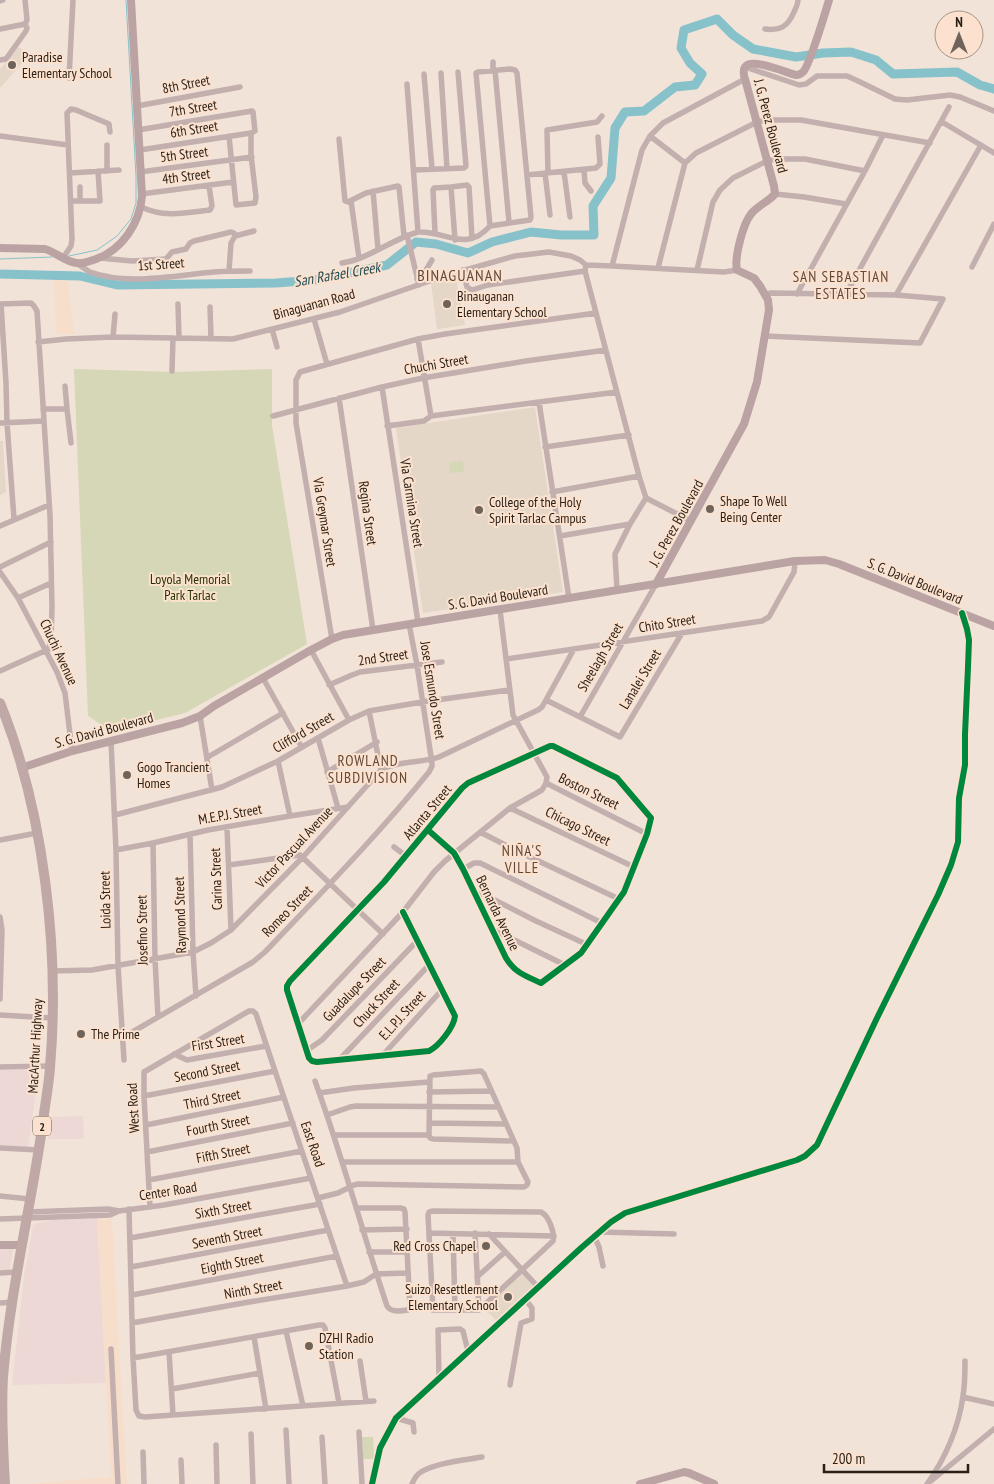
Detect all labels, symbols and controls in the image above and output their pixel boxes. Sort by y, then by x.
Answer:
north arrow [934,10,984,60]
text: N [955,13,963,31]
place label: Paradise Elementary School [22,48,112,82]
marker: Paradise Elementary School [6,59,18,71]
street label: 8th Street [161,71,212,97]
street label: J. G. Perez Boulevard [750,76,792,175]
street label: 7th Street [168,95,218,121]
street label: 6th Street [169,116,219,142]
street label: 5th Street [159,142,209,166]
street label: 4th Street [161,164,211,188]
street label: 1st Street [137,253,185,275]
water label: San Rafael Creek [293,257,384,291]
district label: BINAGUANAN [417,265,503,285]
district label: SAN SEBASTIAN ESTATES [793,267,889,303]
street label: Binaguanan Road [271,284,357,324]
place label: Binauganan Elementary School [457,287,547,321]
marker: Binauganan Elementary School [441,298,453,310]
street label: Chuchi Street [403,349,470,378]
street label: Via Carmina Street [396,456,428,549]
street label: Via Greymar Street [309,475,341,568]
street label: J. G. Perez Boulevard [644,476,707,571]
street label: Regina Street [355,480,381,546]
place label: Shape To Well Being Center [720,492,788,526]
place label: College of the Holy Spirit Tarlac Campus [489,493,587,527]
marker: Shape To Well Being Center [704,503,716,515]
marker: College of the Holy Spirit Tarlac Campus [473,504,485,516]
street label: S. G. David Boulevard [865,554,965,608]
park label: Loyola Memorial Park Tarlac [150,570,231,604]
street label: S. G. David Boulevard [447,580,549,614]
street label: Chito Street [637,610,697,636]
street label: Chuchi Avenue [36,616,82,688]
street label: Sheelagh Street [573,619,627,695]
street label: Jose Esmundo Street [416,639,450,740]
street label: 2nd Street [357,645,409,669]
street label: Lanalei Street [615,646,665,712]
street label: Clifford Street [269,707,337,757]
street label: S. G. David Boulevard [53,708,155,752]
district label: ROWLAND SUBDIVISION [328,751,408,787]
place label: Gogo Trancient Homes [137,758,209,792]
marker: Gogo Trancient Homes [121,769,133,781]
street label: Boston Street [556,769,622,813]
street label: Atlanta Street [399,781,455,843]
street label: M.E.P.J. Street [197,800,263,828]
street label: Victor Pascual Avenue [251,802,337,892]
street label: Chicago Street [542,803,614,850]
district label: NIÑA'S VILLE [502,841,542,877]
street label: Carina Street [206,847,226,910]
street label: Loida Street [95,871,115,929]
street label: Bernarda Avenue [472,872,524,954]
street label: Raymond Street [170,876,190,954]
street label: Romeo Street [258,881,316,941]
street label: Josefino Street [132,895,152,966]
street label: Guadalupe Street [319,953,390,1025]
street label: Chuck Street [349,975,403,1031]
street label: E.L.P.J. Street [375,986,429,1044]
street label: MacArthur Highway [24,997,47,1094]
place label: The Prime [91,1025,140,1043]
marker: The Prime [75,1028,87,1040]
street label: First Street [190,1029,246,1055]
street label: Second Street [173,1056,242,1086]
street label: West Road [123,1083,143,1133]
street label: Third Street [182,1085,242,1113]
street label: Fourth Street [185,1110,251,1140]
road number: 2 [33,1116,51,1136]
street label: East Road [297,1119,329,1169]
street label: Fifth Street [195,1139,251,1167]
street label: Center Road [138,1178,198,1204]
street label: Sixth Street [193,1195,253,1223]
street label: Seventh Street [191,1221,264,1253]
place label: Red Cross Chapel [393,1237,477,1255]
marker: Red Cross Chapel [480,1240,492,1252]
street label: Eighth Street [199,1248,265,1278]
street label: Ninth Street [223,1275,284,1303]
place label: Suizo Resettlement Elementary School [405,1280,499,1314]
marker: Suizo Resettlement Elementary School [502,1291,514,1303]
place label: DZHI Radio Station [319,1329,373,1363]
marker: DZHI Radio Station [303,1340,315,1352]
scale bar [824,1442,968,1474]
text: 200 m [832,1449,865,1468]

